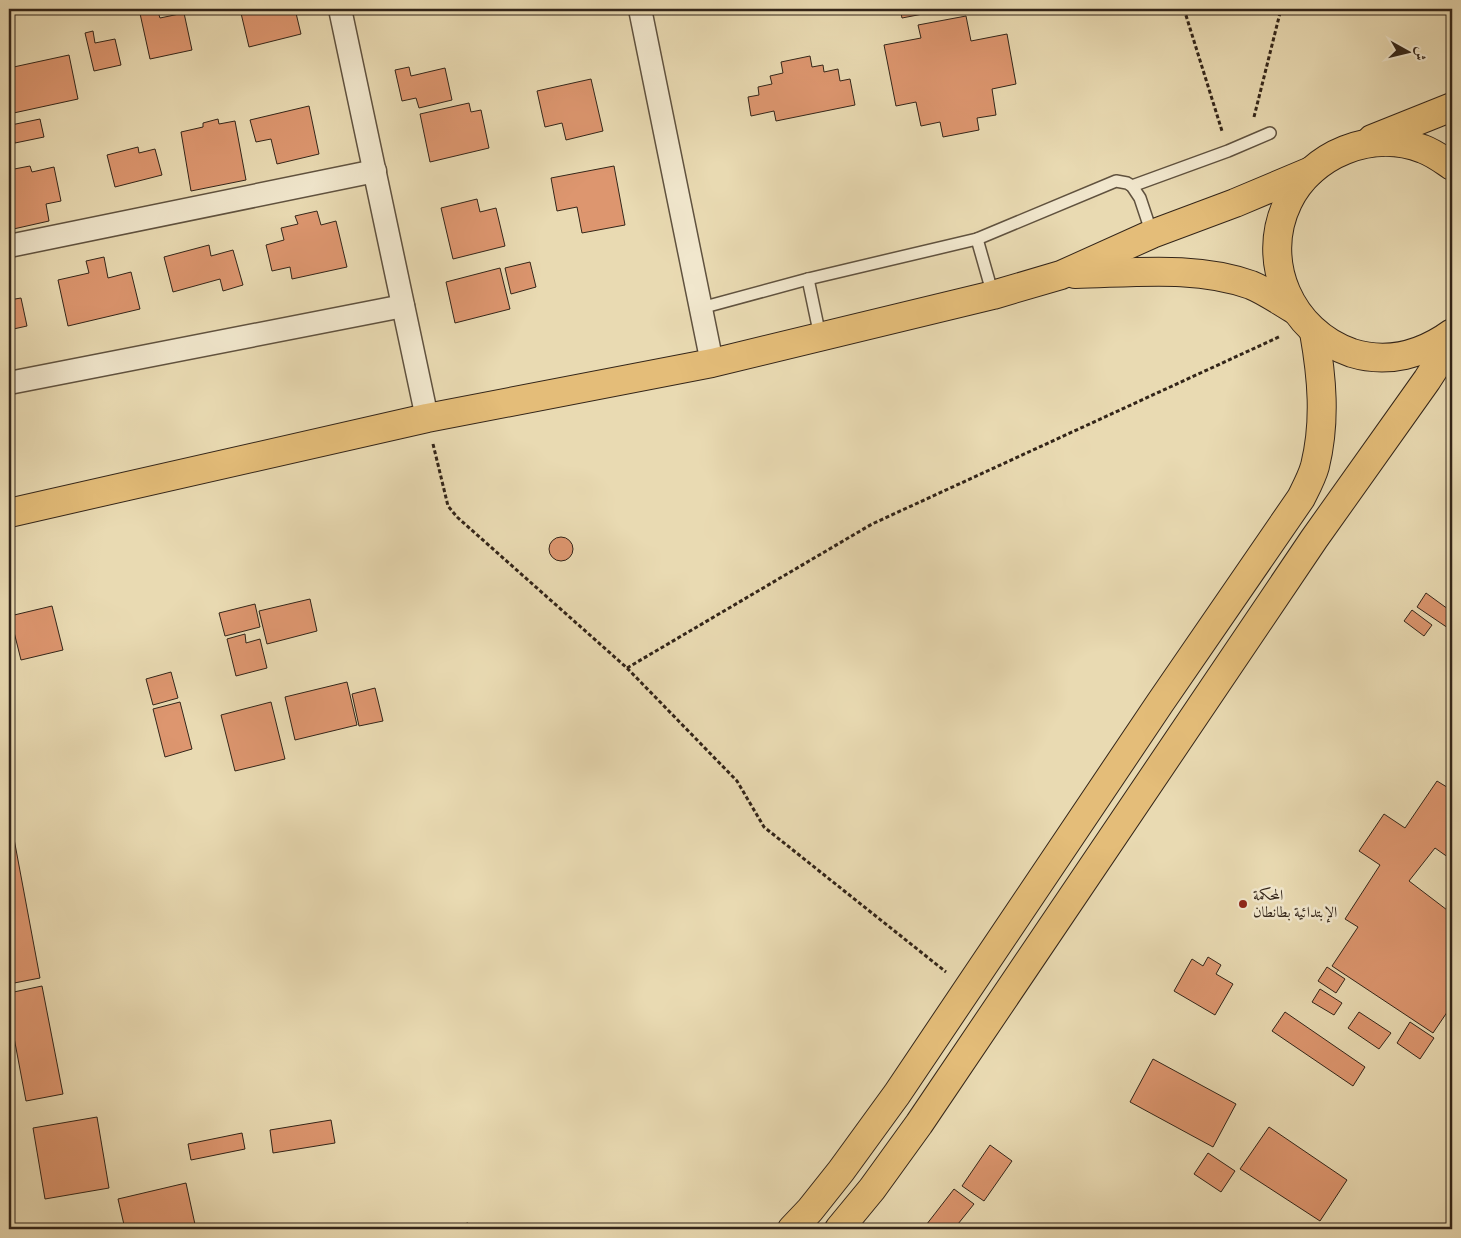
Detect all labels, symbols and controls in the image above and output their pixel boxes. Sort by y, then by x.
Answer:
north arrow [1384,28,1434,78]
text: ش [1411,46,1430,62]
place label: المحكمة الإبتدائية بطانطان [1253,886,1337,923]
marker: المحكمة الإبتدائية بطانطان [1237,898,1249,910]

